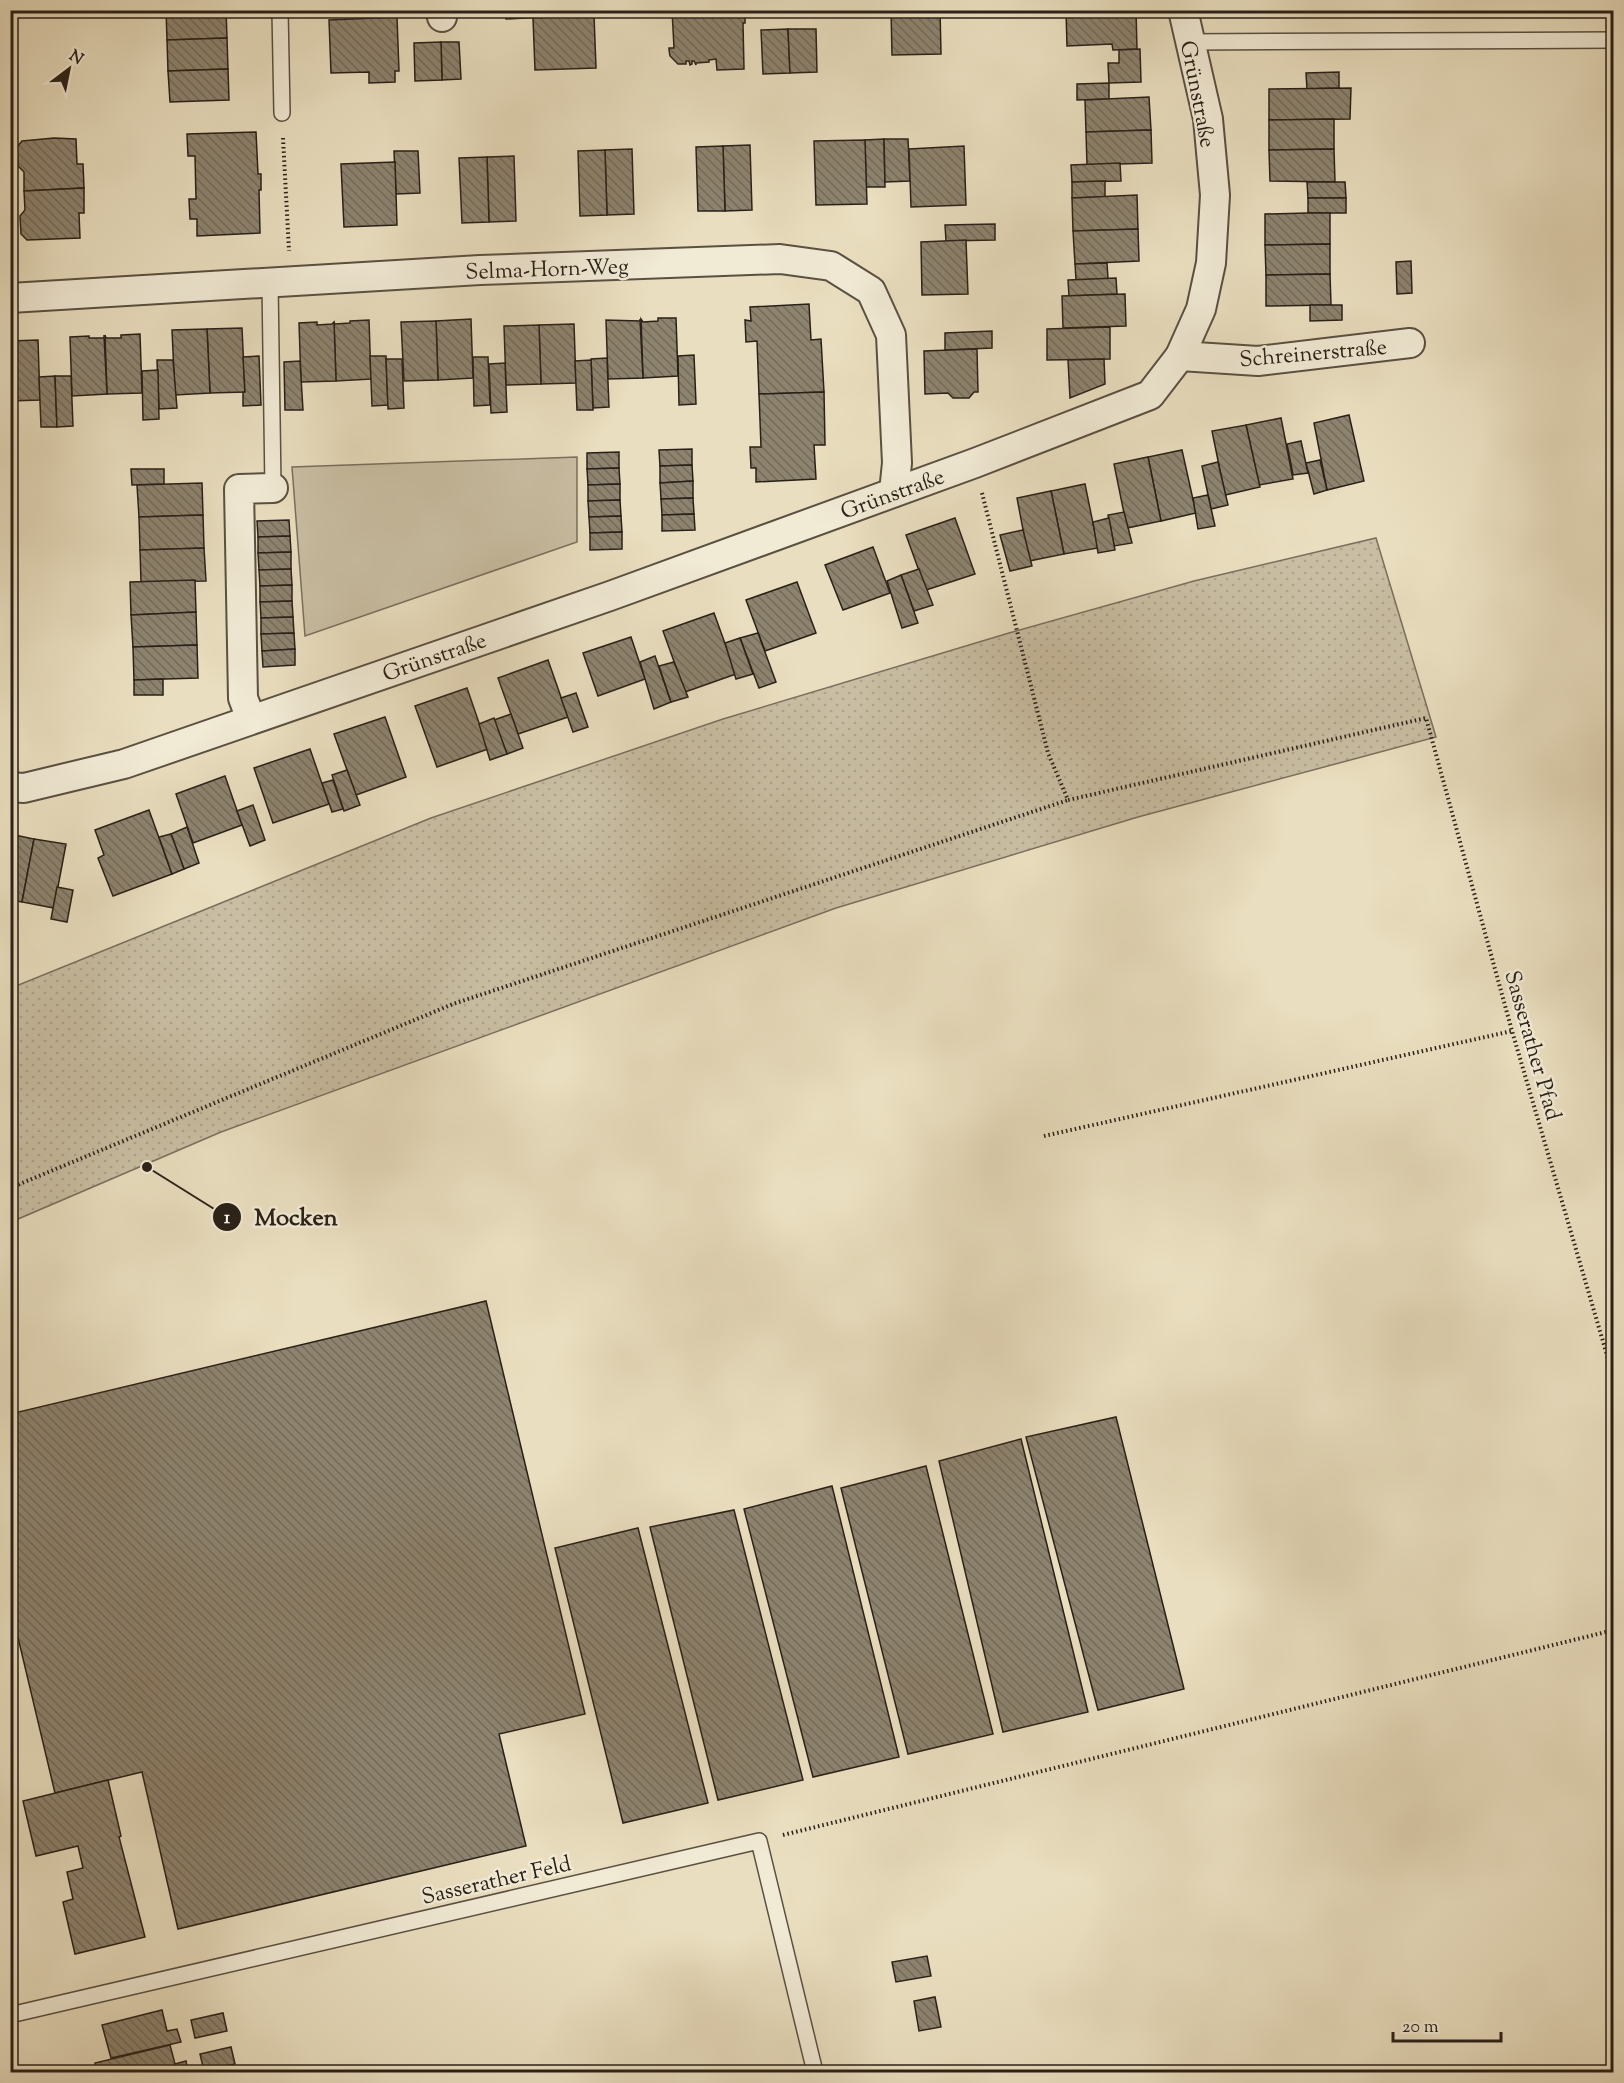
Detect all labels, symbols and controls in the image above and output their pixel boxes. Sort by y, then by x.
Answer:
street label: Grünstraße [1170,38,1222,151]
north arrow [39,39,99,99]
text: N [64,45,87,72]
street label: Selma-Horn-Weg [465,252,630,290]
street label: Schreinerstraße [1238,333,1388,377]
street label: Grünstraße [837,462,949,529]
street label: Grünstraße [379,626,491,692]
street label: Sasserather Pfad [1494,967,1568,1124]
callout: Mocken [212,1196,349,1238]
text: Mocken [254,1202,339,1236]
text: 1 [224,1206,231,1232]
street label: Sasserather Feld [419,1849,575,1915]
scale bar [1393,2005,1501,2043]
text: 20 m [1402,2015,1439,2041]

